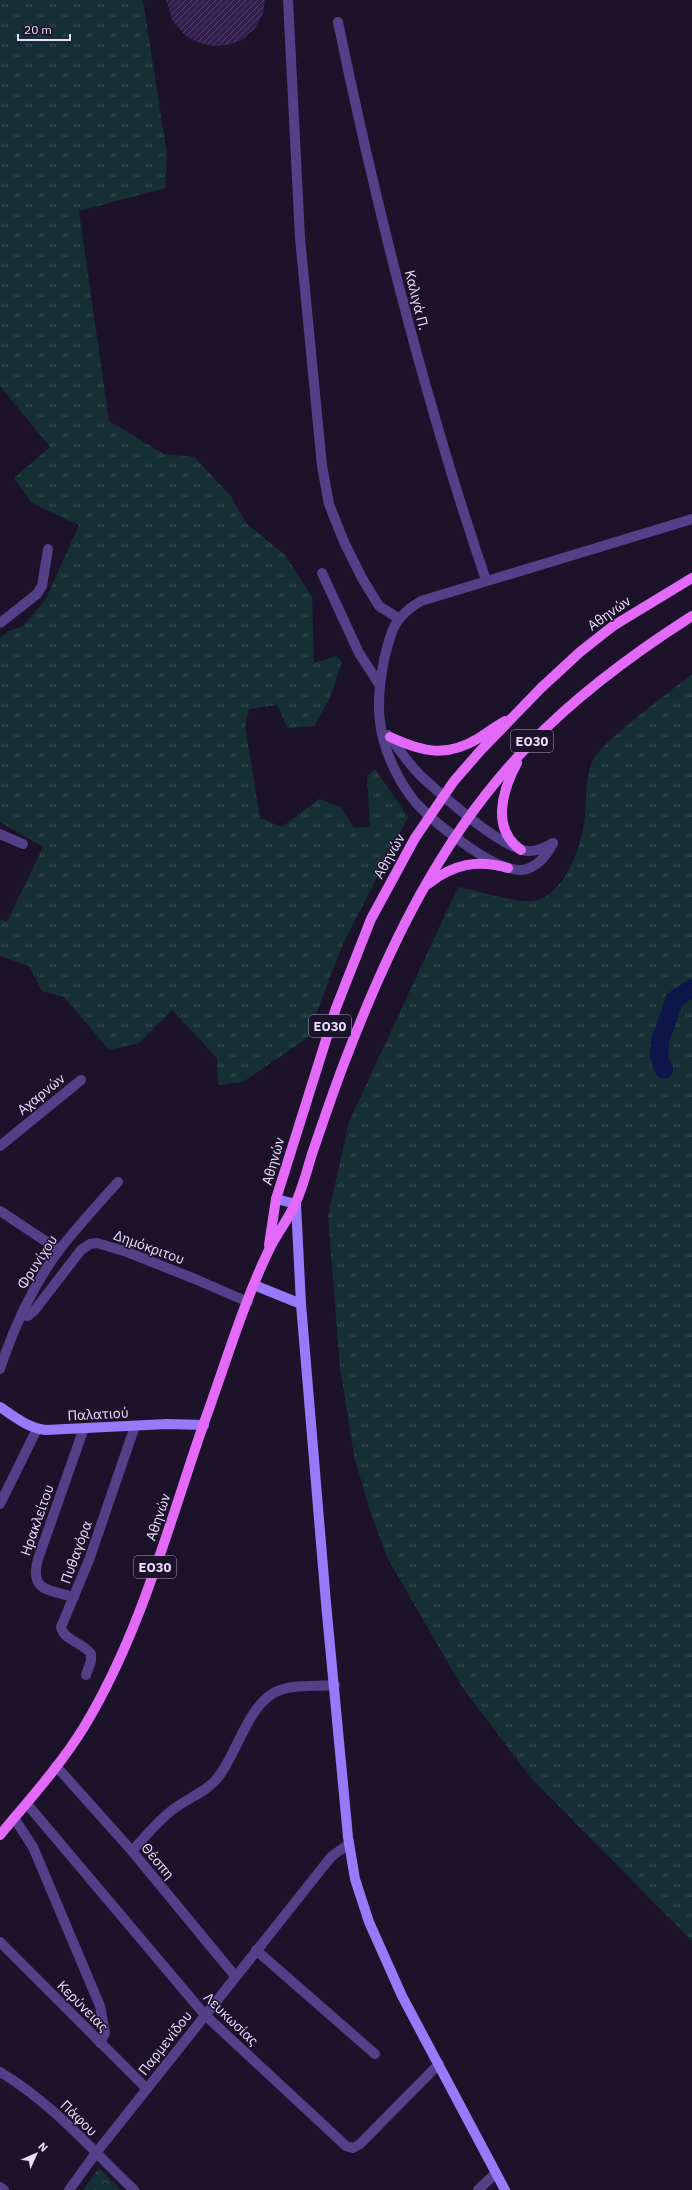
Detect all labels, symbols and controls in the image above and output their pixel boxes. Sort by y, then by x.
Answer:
scale bar [18,16,70,42]
text: 20 m [24,22,52,37]
street label: Καλιγά Π. [401,268,433,332]
street label: Αθηνών [584,592,634,634]
road number: ΕΟ30 [511,730,553,752]
street label: Αθηνών [369,830,409,882]
road number: ΕΟ30 [309,1015,351,1037]
street label: Αχαρνών [13,1069,69,1119]
street label: Αθηνών [258,1135,288,1187]
street label: Δημόκριτου [111,1226,187,1268]
street label: Φρυνίχου [13,1231,61,1293]
street label: Παλατιού [67,1403,129,1425]
street label: Ηρακλείτου [16,1482,58,1558]
street label: Αθηνών [142,1491,174,1543]
street label: Πυθαγόρα [56,1518,96,1586]
road number: ΕΟ30 [134,1556,176,1578]
street label: Θέσπη [138,1839,178,1883]
street label: Κερύνειας [54,1977,113,2036]
street label: Λευκωσίας [200,1988,262,2050]
street label: Παρμενίδου [134,2007,196,2079]
street label: Πάφου [57,2096,101,2140]
north arrow [16,2134,56,2174]
text: N [35,2139,51,2155]

